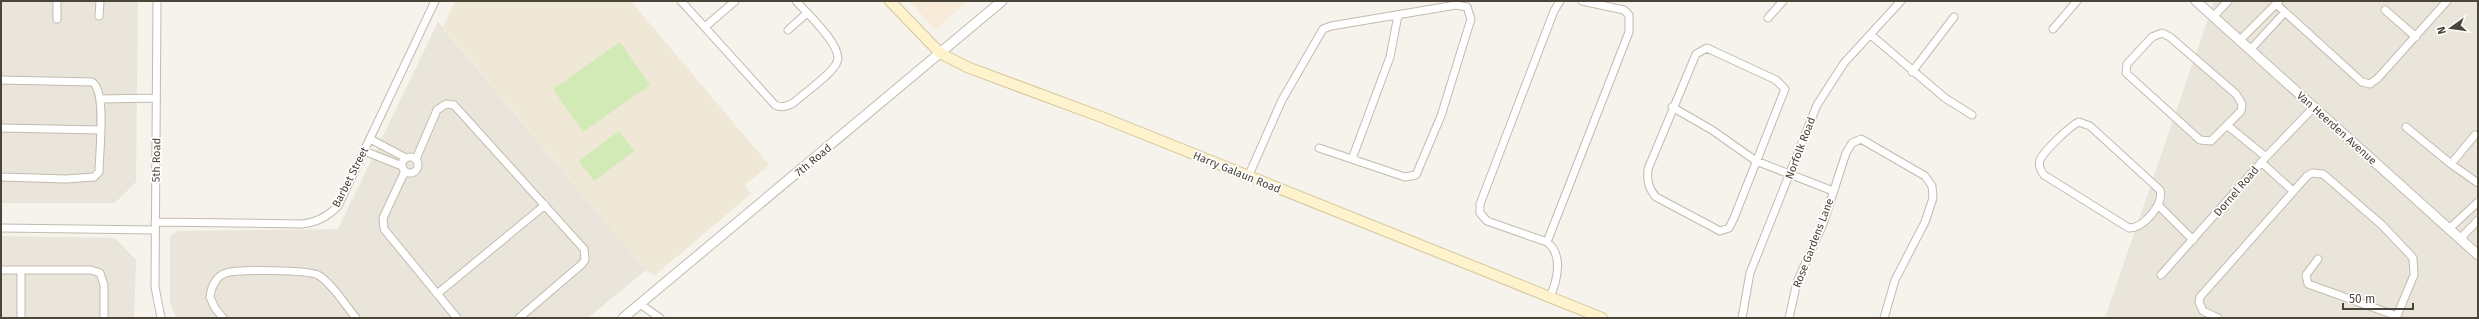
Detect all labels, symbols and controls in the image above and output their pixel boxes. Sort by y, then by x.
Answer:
north arrow [2431,8,2471,48]
text: N [2435,25,2449,35]
street label: Van Heerden Avenue [2294,89,2379,168]
street label: Norfolk Road [1783,115,1818,181]
street label: 5th Road [150,138,163,182]
street label: 7th Road [792,141,834,179]
street label: Barbet Street [330,145,371,210]
street label: Harry Galaun Road [1191,149,1283,196]
street label: Dornel Road [2211,164,2262,219]
street label: Rose Gardens Lane [1790,197,1836,290]
scale bar [2343,285,2413,311]
text: 50 m [2349,292,2375,306]

